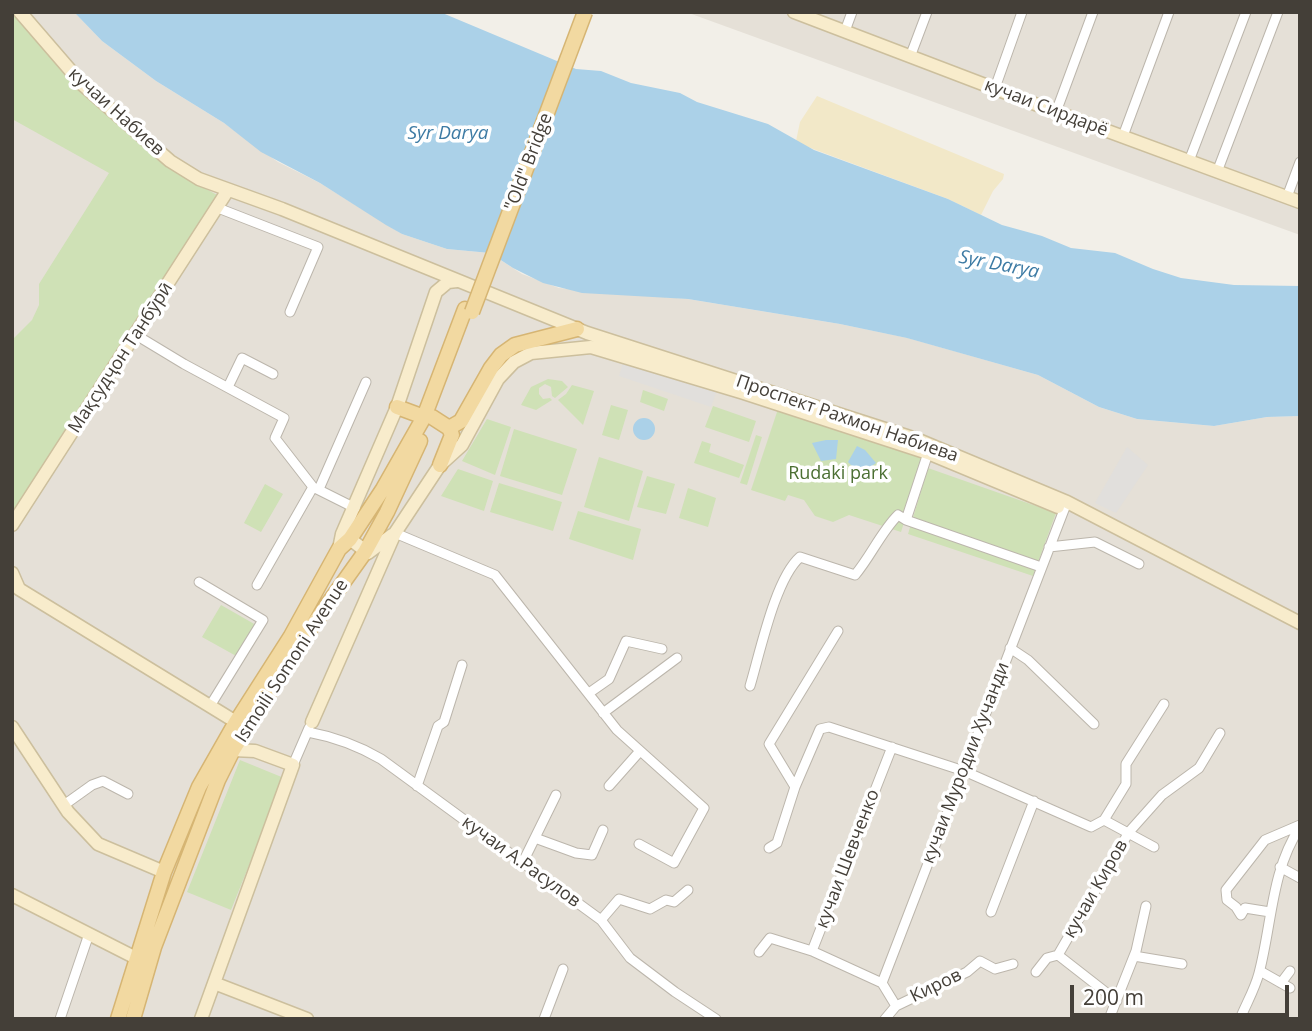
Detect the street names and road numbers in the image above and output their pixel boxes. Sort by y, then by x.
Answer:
street label: кучаи Набиев [64,63,168,161]
street label: кучаи Сирдарё [981,75,1111,141]
street label: "Old" Bridge [500,110,558,214]
street label: Мақсудҷон Танбӯрӣ [64,279,178,437]
street label: Проспект Рахмон Набиева [733,371,961,467]
street label: Ismoili Somoni Avenue [231,575,353,747]
street label: кучаи Муродии Хучанди [918,659,1014,867]
street label: кучаи Шевченко [812,787,884,931]
street label: кучаи А.Расулов [457,812,585,912]
street label: кучаи Киров [1059,836,1133,942]
street label: Киров [907,964,965,1008]

